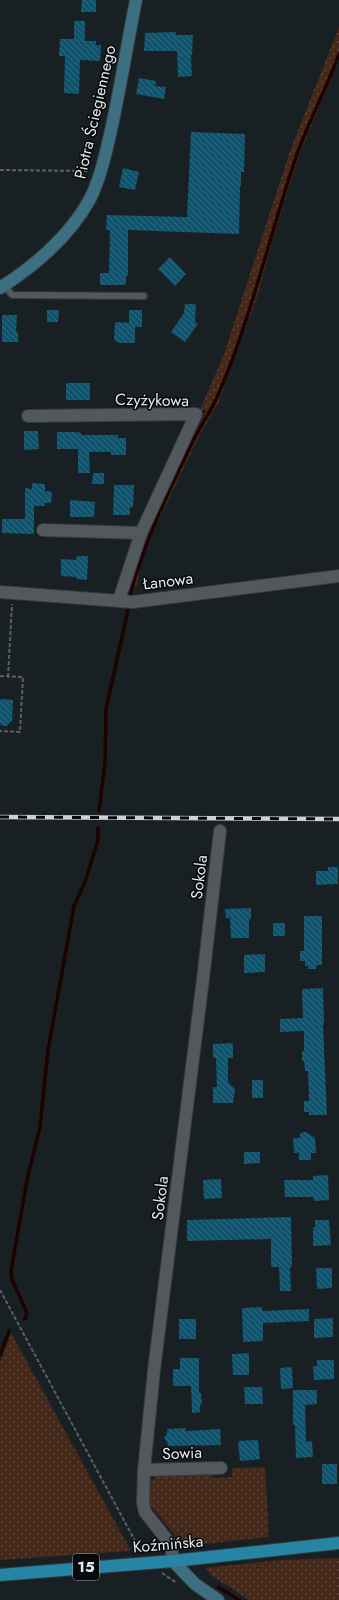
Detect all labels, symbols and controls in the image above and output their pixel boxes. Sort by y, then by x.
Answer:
street label: Piotra Ściegiennego [68,43,122,181]
street label: Czyżykowa [115,388,189,412]
street label: Łanowa [141,567,194,596]
street label: Sokola [185,854,213,900]
street label: Sokola [146,1175,174,1221]
street label: Sowia [162,1441,202,1465]
street label: Koźmińska [132,1529,204,1559]
road number: 15 [73,1554,99,1580]

